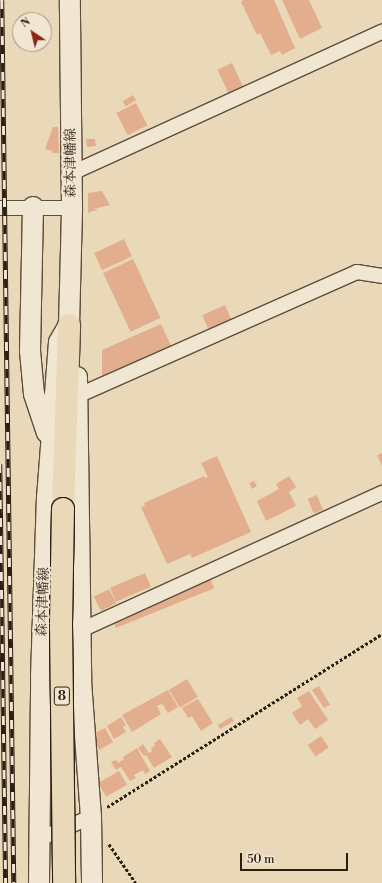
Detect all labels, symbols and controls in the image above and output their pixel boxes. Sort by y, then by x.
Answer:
north arrow [12,12,52,52]
text: N [18,15,33,31]
street label: 森本津幡線 [63,128,79,198]
street label: 森本津幡線 [33,567,53,637]
road number: 8 [53,685,71,707]
scale bar [242,845,350,871]
text: 50 m [247,852,275,867]

